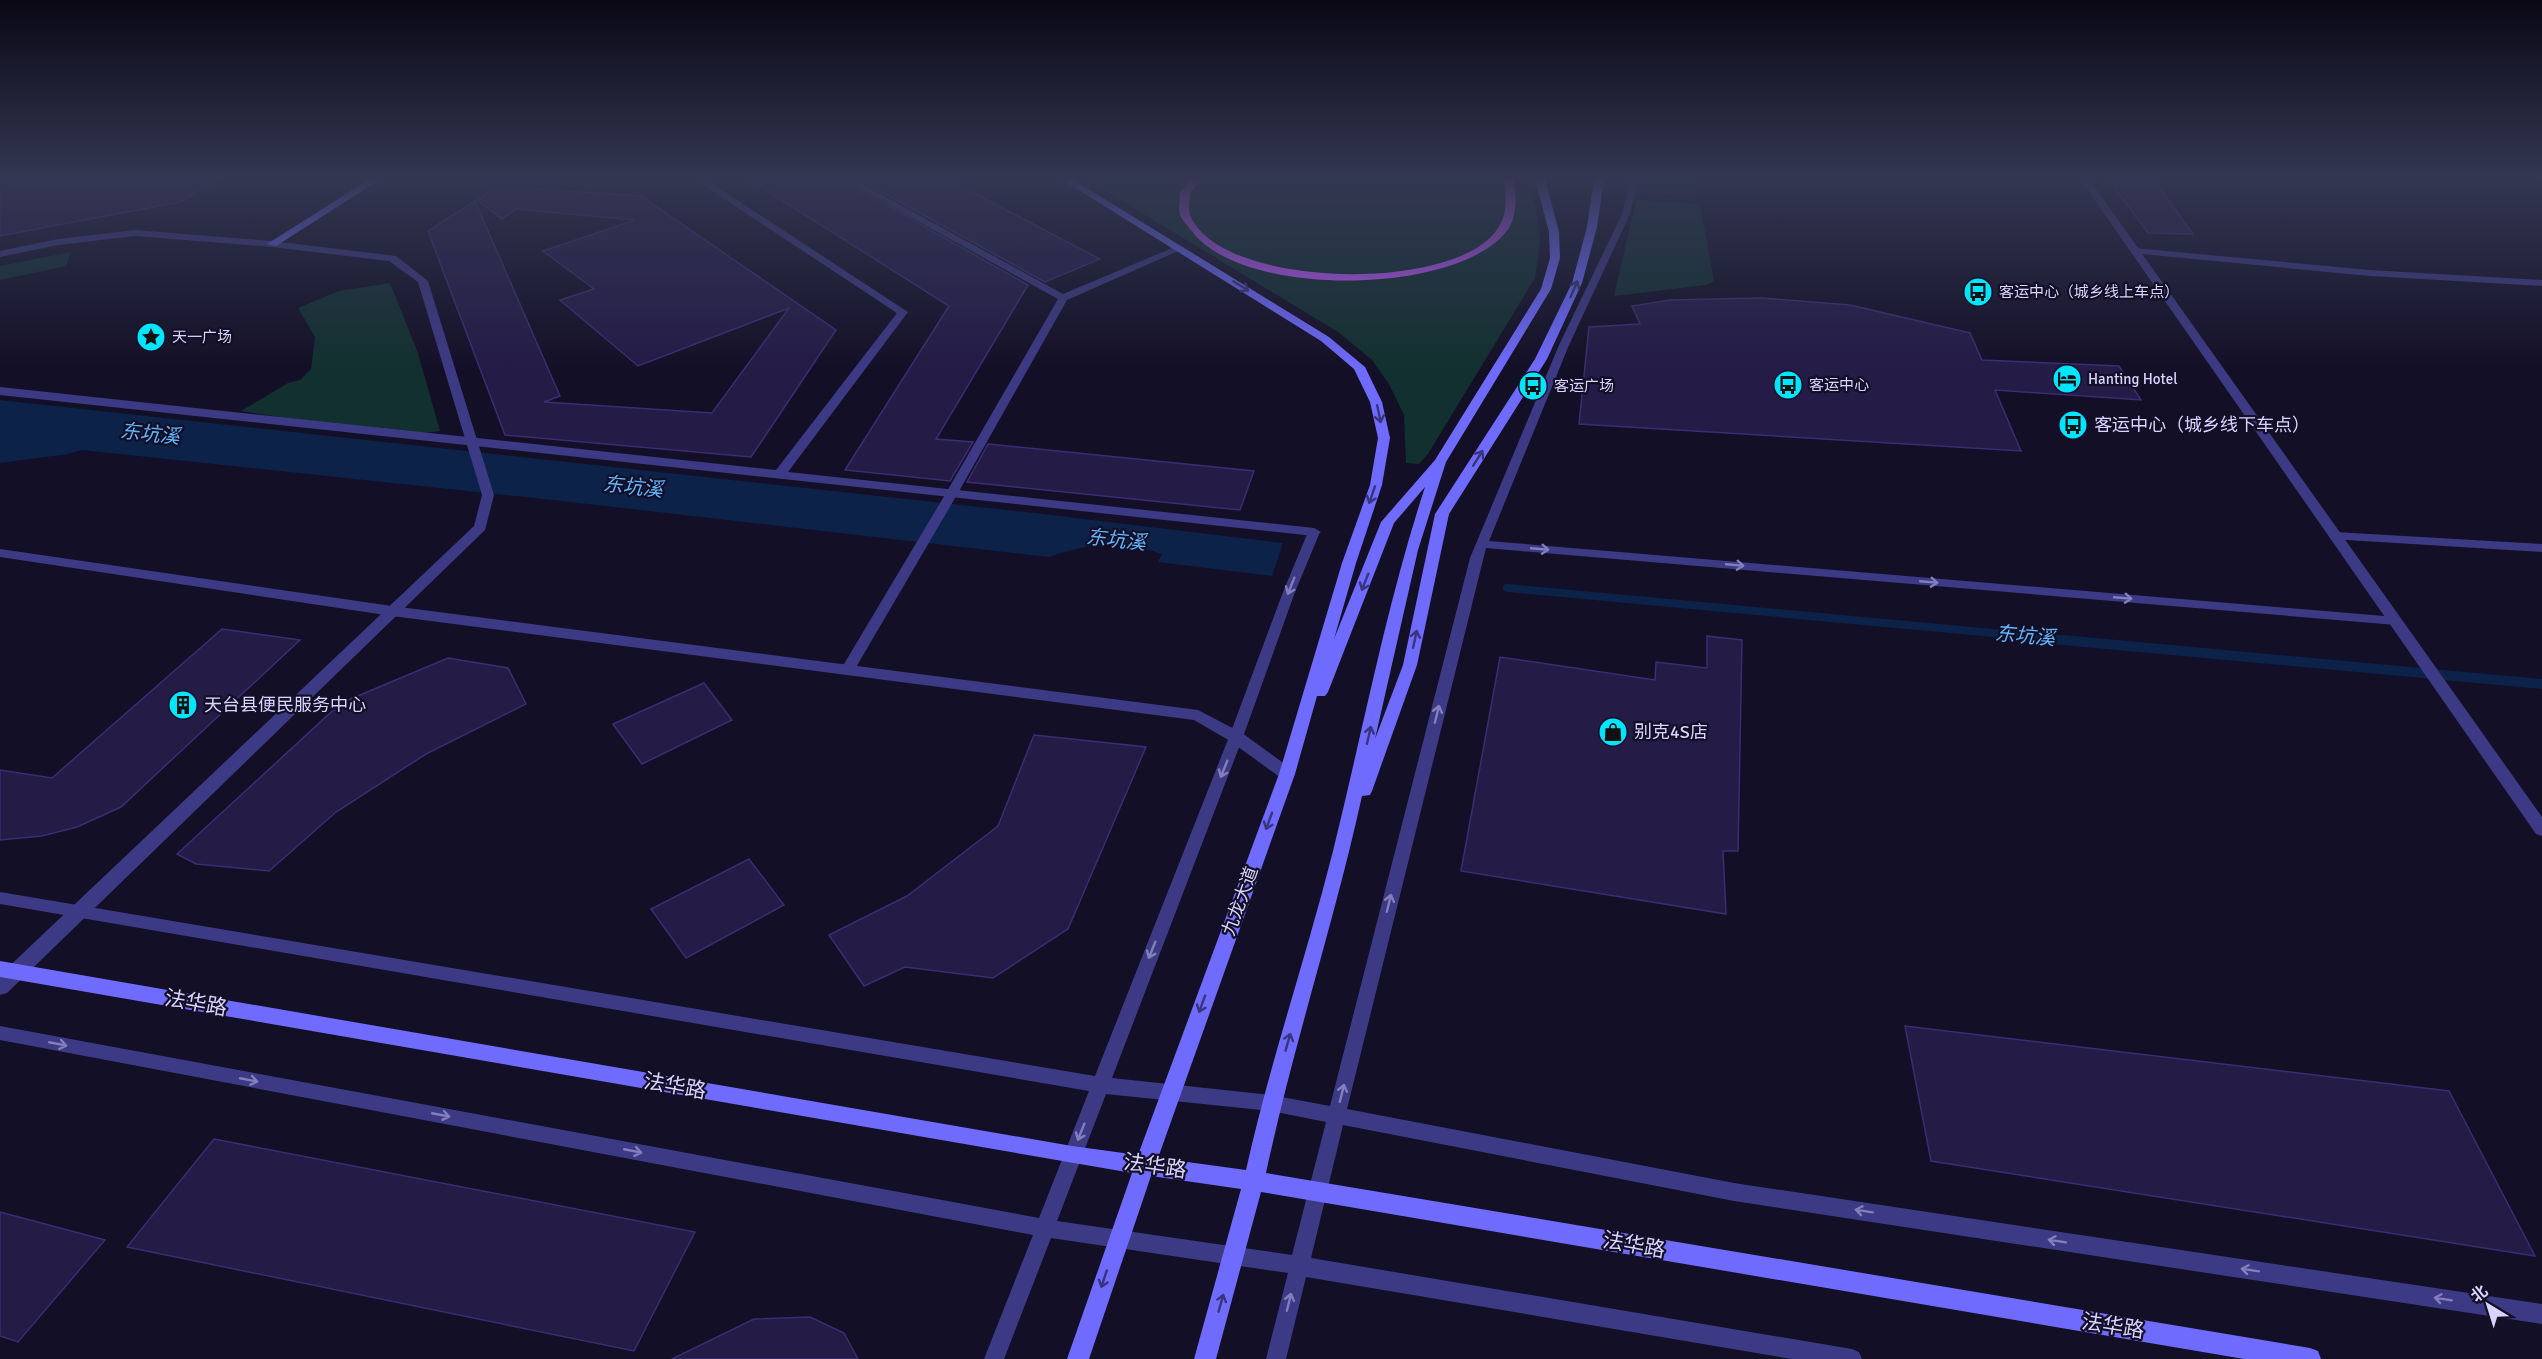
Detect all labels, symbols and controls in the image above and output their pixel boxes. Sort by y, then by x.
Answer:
bus stop icon: 客运中心（城乡线上车点） [1962,276,1994,308]
one-way arrow [1232,280,1249,292]
one-way arrow [1569,280,1580,298]
place label: 客运中心（城乡线上车点） [1999,283,2179,301]
place icon: 天一广场 [135,321,167,353]
place label: 天一广场 [172,328,232,346]
hotel icon: Hanting Hotel [2051,363,2083,395]
bus stop icon: 客运中心 [1772,369,1804,401]
bus stop icon: 客运广场 [1517,370,1549,402]
place label: Hanting Hotel [2088,370,2178,388]
place label: 客运中心 [1809,376,1869,394]
place label: 客运广场 [1554,377,1614,395]
one-way arrow [1374,404,1385,423]
bus stop icon: 客运中心（城乡线下车点） [2057,409,2089,441]
place label: 客运中心（城乡线下车点） [2094,414,2310,436]
water label: 东坑溪 [119,418,183,450]
one-way arrow [1472,450,1484,467]
water label: 东坑溪 [602,471,666,503]
one-way arrow [1366,485,1377,504]
water label: 东坑溪 [1085,524,1149,556]
one-way arrow [1530,544,1550,555]
one-way arrow [1724,560,1744,571]
one-way arrow [1359,572,1370,590]
one-way arrow [1285,576,1296,595]
one-way arrow [1918,577,1938,588]
one-way arrow [2113,593,2133,604]
water label: 东坑溪 [1994,621,2058,651]
one-way arrow [1410,630,1421,650]
building icon: 天台县便民服务中心 [167,689,199,721]
place label: 天台县便民服务中心 [204,694,366,716]
one-way arrow [1431,705,1443,724]
shop icon: 别克4S店 [1597,716,1629,748]
place label: 别克4S店 [1634,721,1708,743]
one-way arrow [1363,726,1375,745]
one-way arrow [1218,759,1229,778]
one-way arrow [1263,811,1274,830]
street label: 九龙大道 [1217,863,1263,939]
one-way arrow [1384,894,1396,913]
one-way arrow [1146,940,1157,959]
street label: 法华路 [163,985,229,1021]
one-way arrow [1196,994,1207,1013]
one-way arrow [1283,1033,1294,1052]
one-way arrow [47,1039,67,1050]
street label: 法华路 [642,1068,708,1104]
one-way arrow [239,1074,258,1085]
one-way arrow [1336,1083,1348,1102]
one-way arrow [431,1110,450,1121]
one-way arrow [1075,1122,1086,1140]
one-way arrow [622,1146,642,1157]
street label: 法华路 [1122,1149,1188,1183]
one-way arrow [1855,1206,1875,1217]
street label: 法华路 [1601,1227,1667,1263]
one-way arrow [2048,1235,2067,1246]
one-way arrow [2240,1264,2260,1275]
one-way arrow [1098,1269,1109,1288]
north arrow [2458,1275,2518,1335]
text: 北 [2467,1281,2492,1307]
one-way arrow [1284,1293,1296,1312]
one-way arrow [1216,1294,1227,1313]
one-way arrow [2433,1294,2453,1305]
street label: 法华路 [2080,1308,2146,1344]

